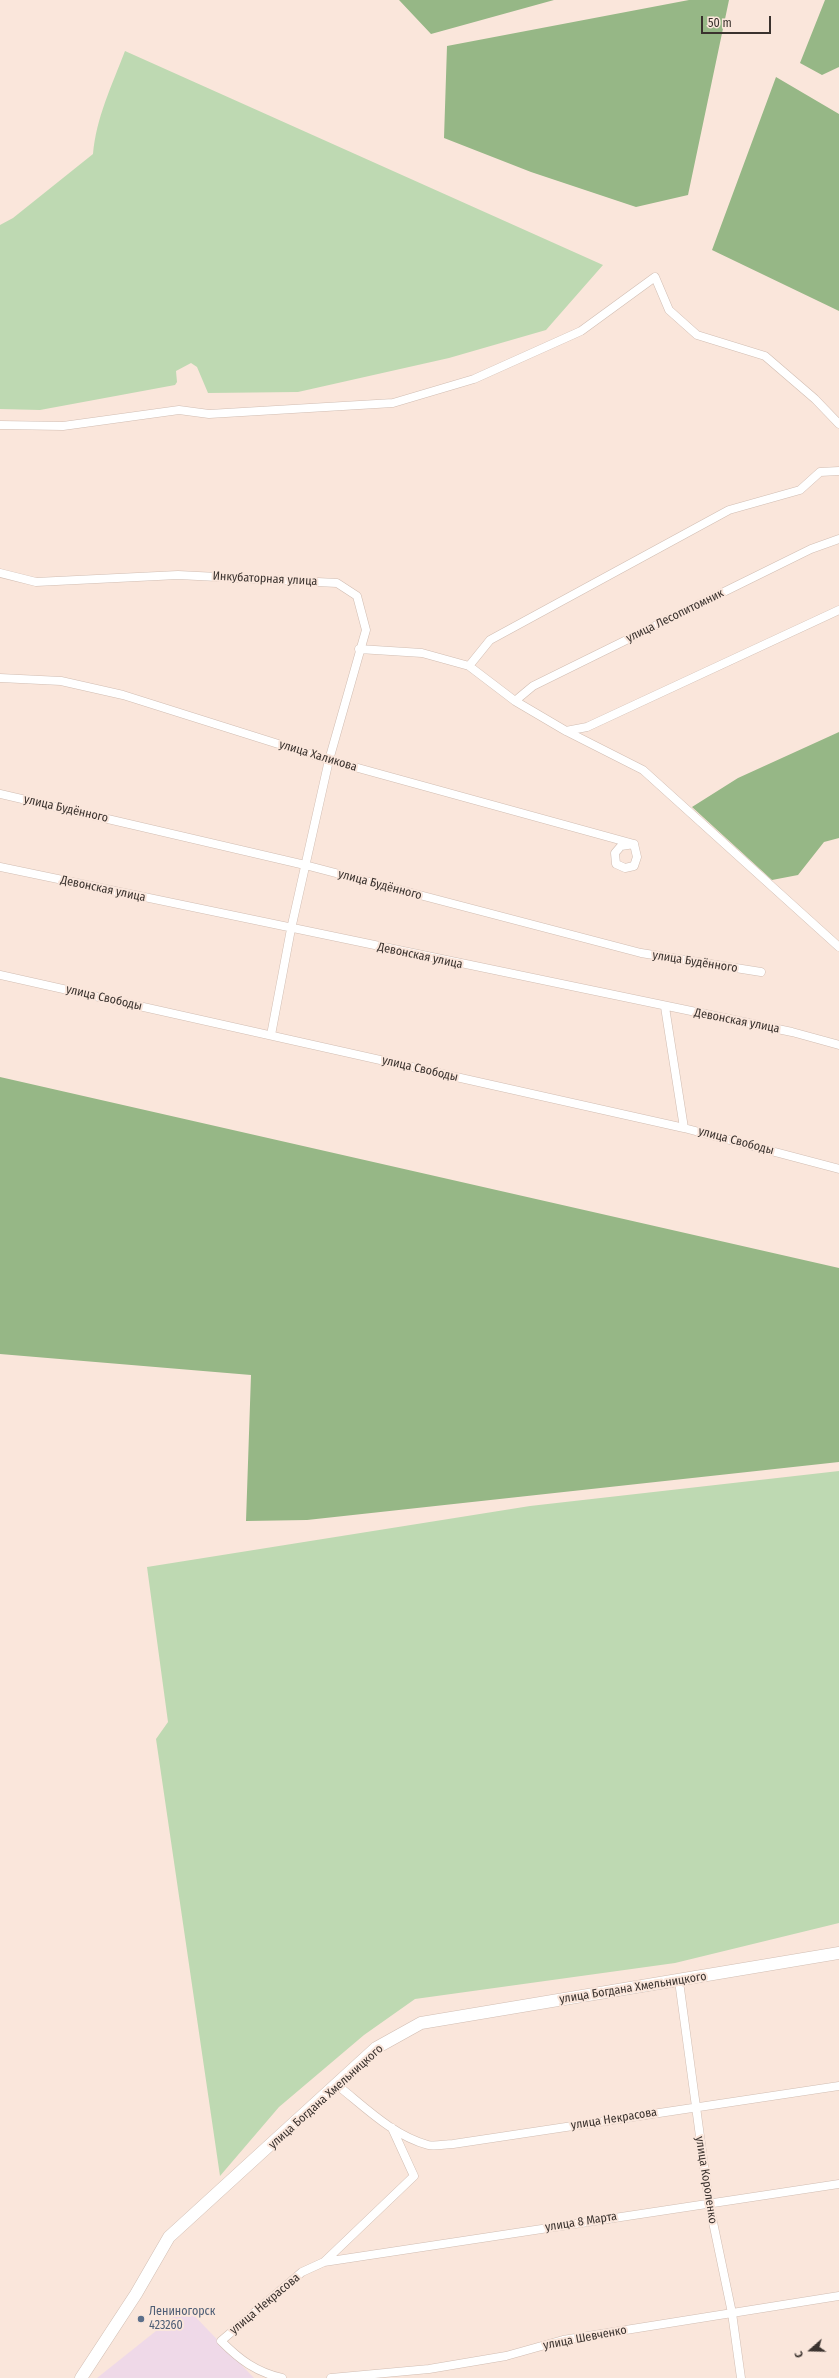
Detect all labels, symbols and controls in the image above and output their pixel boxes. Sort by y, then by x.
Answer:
scale bar [703,8,773,34]
text: 50 m [708,16,732,30]
street label: Инкубаторная улица [212,569,318,589]
street label: улица Лесопитомник [624,586,726,646]
street label: улица Халикова [277,737,359,775]
street label: улица Будённого [22,792,110,826]
street label: улица Будённого [337,867,423,903]
street label: Девонская улица [59,873,147,905]
street label: Девонская улица [376,940,464,972]
street label: улица Будённого [651,948,739,976]
street label: улица Свободы [65,982,143,1014]
street label: Девонская улица [693,1006,781,1036]
street label: улица Свободы [381,1053,459,1085]
street label: улица Свободы [697,1124,775,1158]
street label: улица Богдана Хмельницкого [558,1969,708,2007]
street label: улица Богдана Хмельницкого [266,2042,386,2152]
street label: улица Некрасова [570,2105,658,2133]
street label: улица Короленко [692,2135,720,2225]
street label: улица 8 Марта [544,2209,618,2235]
street label: улица Некрасова [227,2271,303,2337]
place label: Лениногорск 423260 [149,2305,215,2333]
marker: Лениногорск 423260 [136,2314,146,2324]
street label: улица Шевченко [542,2323,628,2353]
north arrow [791,2330,831,2370]
text: С [792,2349,806,2359]

